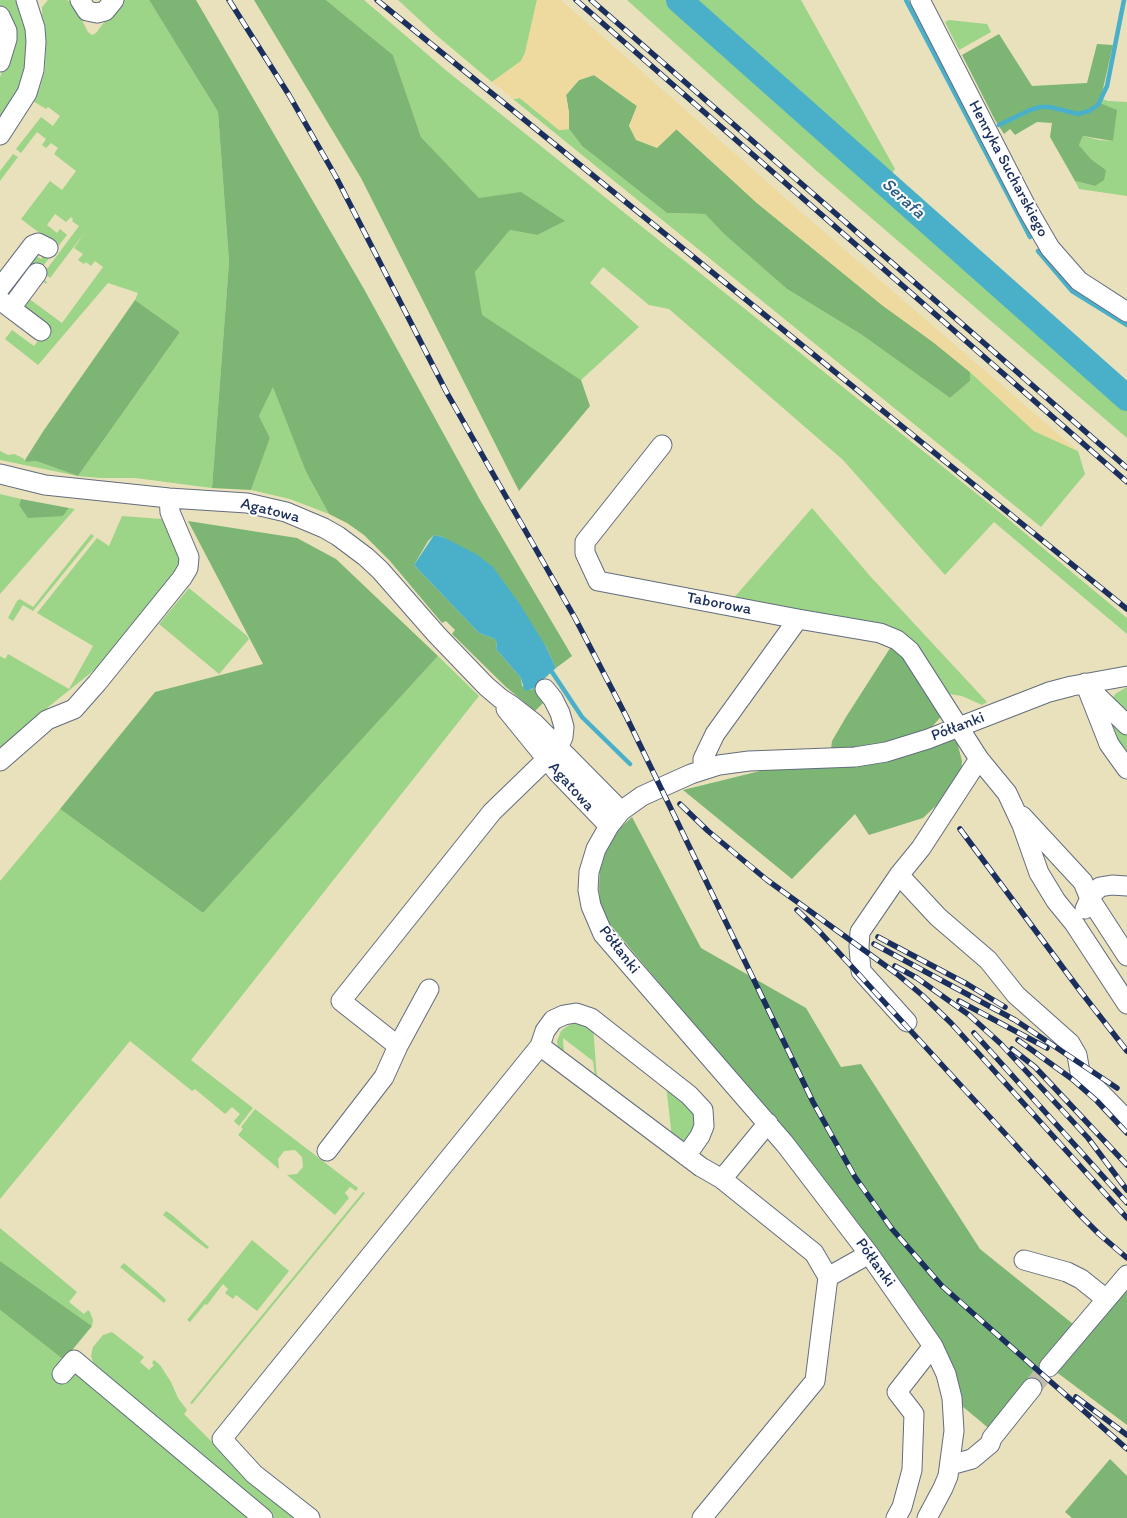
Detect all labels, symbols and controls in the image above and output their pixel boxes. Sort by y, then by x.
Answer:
street label: Henryka Sucharskiego [964,97,1052,241]
water label: Serafa [877,174,929,224]
street label: Agatowa [239,494,301,528]
street label: Taborowa [685,588,753,620]
street label: Półłanki [929,708,987,746]
street label: Agatowa [544,758,598,816]
street label: Półłanki [594,922,644,978]
street label: Półłanki [851,1235,899,1291]

